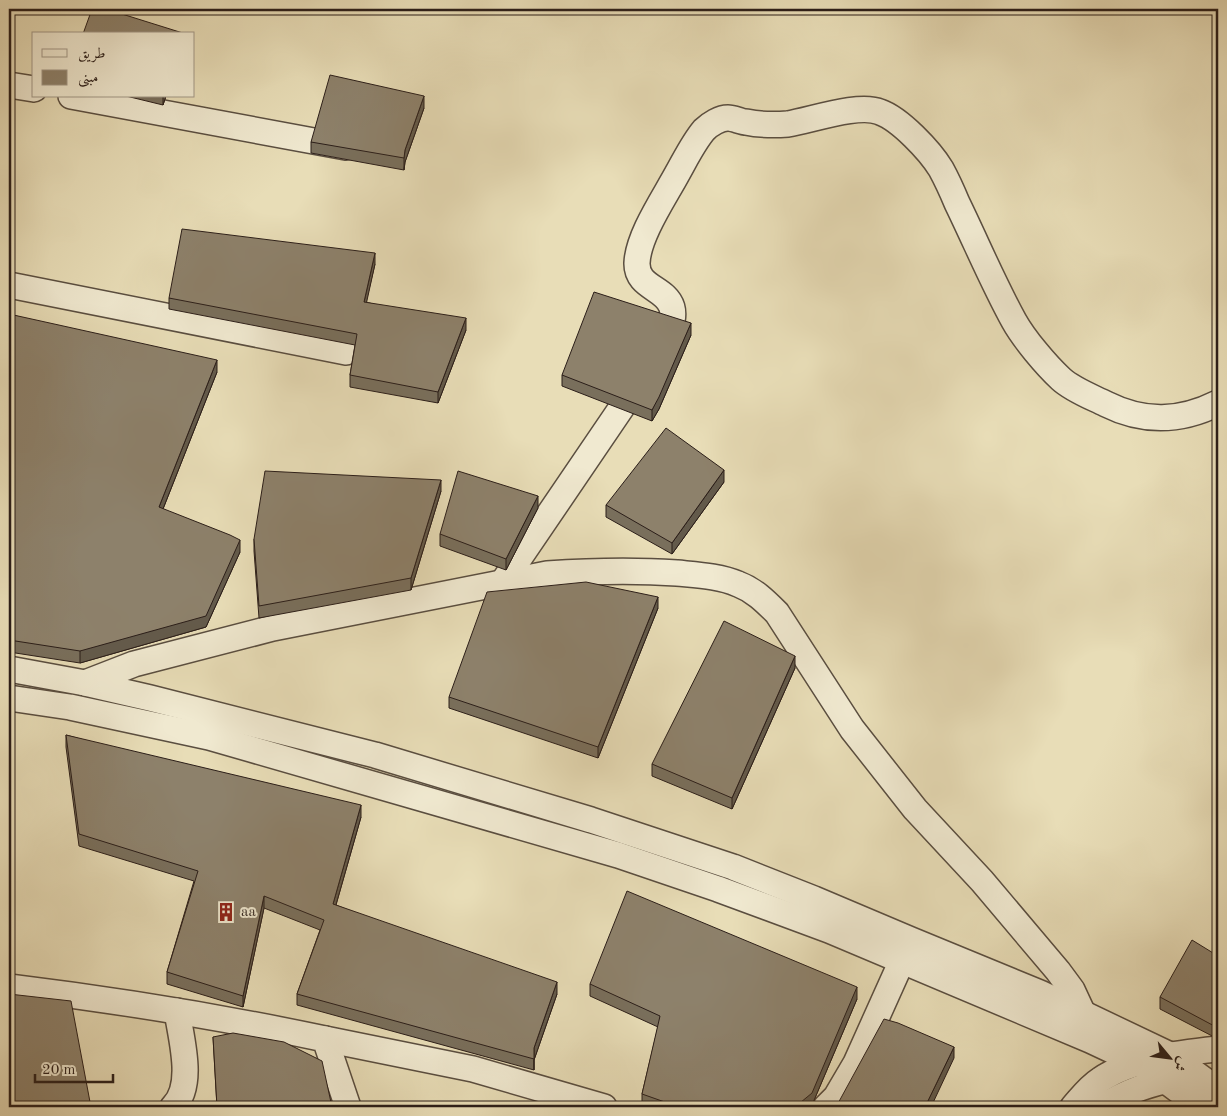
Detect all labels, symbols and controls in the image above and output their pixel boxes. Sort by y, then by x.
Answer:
legend [32,32,195,98]
text: طريق [78,47,105,63]
text: مبنى [78,71,98,88]
building icon: aa [215,901,237,923]
place label: aa [241,905,256,920]
north arrow [1144,1034,1194,1084]
scale bar [35,1051,112,1083]
text: ش [1171,1054,1190,1073]
text: 20 m [42,1063,76,1078]

